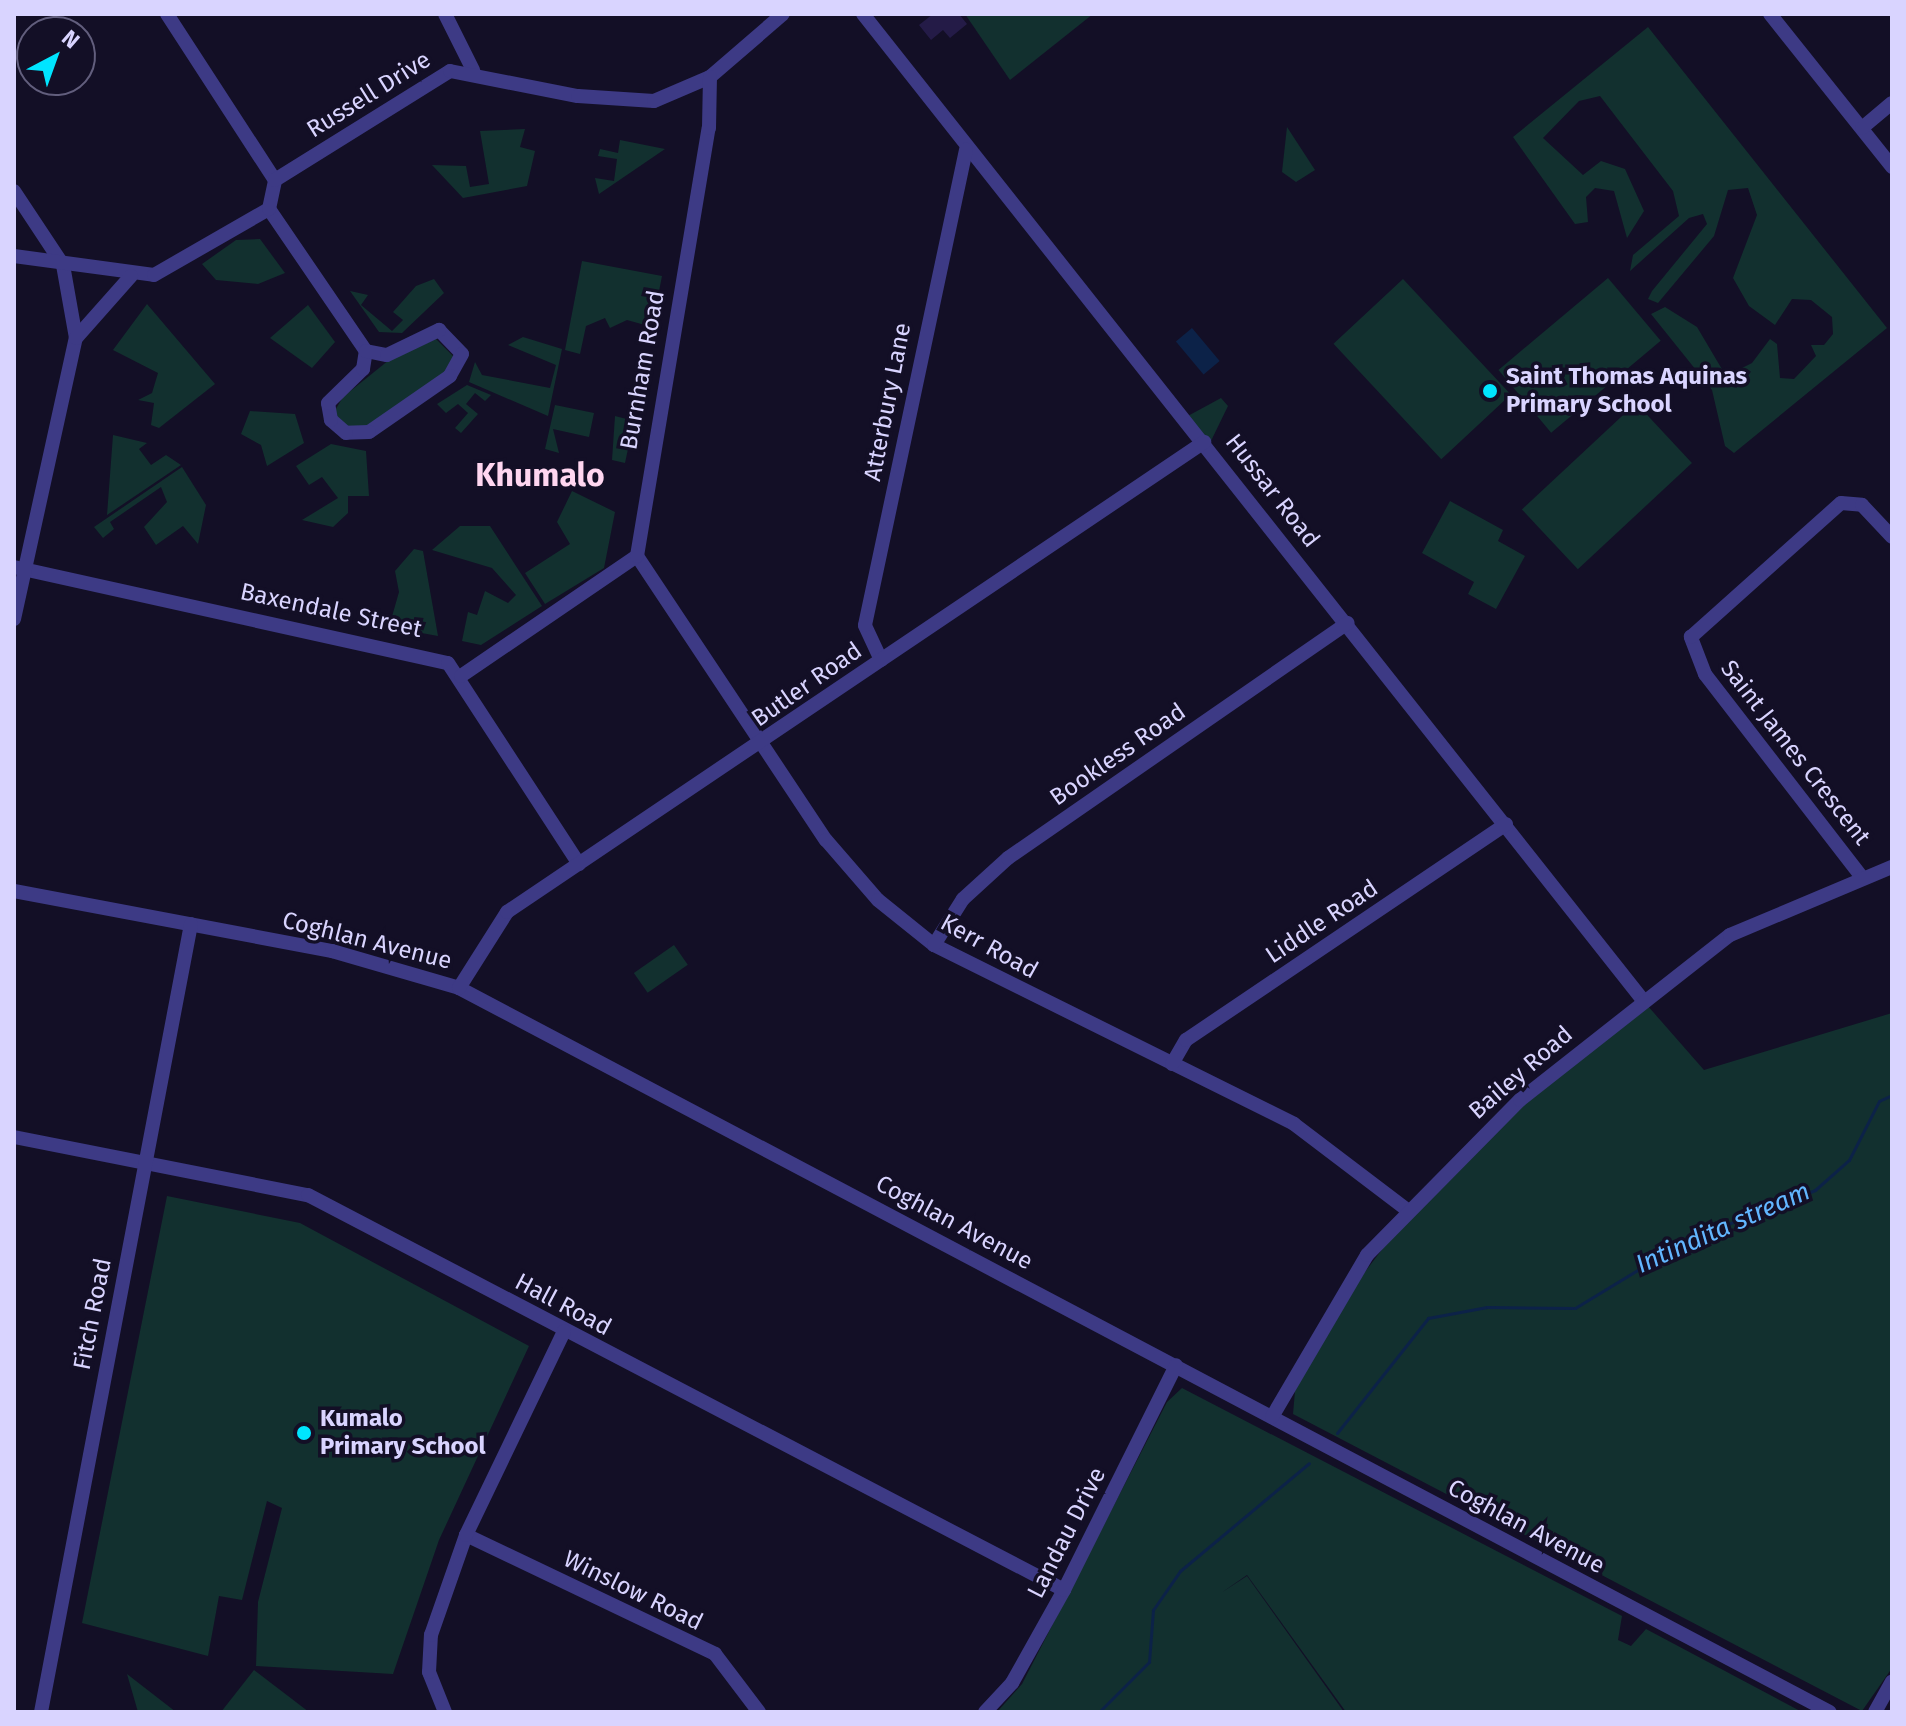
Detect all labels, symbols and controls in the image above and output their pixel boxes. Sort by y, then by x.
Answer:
north arrow [16,16,96,96]
text: N [56,24,85,54]
street label: Russell Drive [302,46,436,144]
street label: Burnham Road [615,288,671,452]
street label: Atterbury Lane [859,320,917,484]
place label: Saint Thomas Aquinas Primary School [1506,363,1747,419]
marker: Saint Thomas Aquinas Primary School [1481,382,1499,400]
street label: Hussar Road [1219,428,1325,554]
district label: Khumalo [475,456,605,494]
street label: Baxendale Street [238,578,424,644]
street label: Butler Road [746,637,868,733]
street label: Saint James Crescent [1714,655,1876,851]
street label: Bookless Road [1045,698,1191,812]
street label: Liddle Road [1260,874,1384,970]
street label: Coghlan Avenue [279,906,455,976]
street label: Kerr Road [935,908,1043,986]
street label: Bailey Road [1463,1020,1579,1126]
street label: Coghlan Avenue [871,1170,1037,1276]
water label: Intindita stream [1631,1176,1815,1280]
street label: Fitch Road [68,1256,118,1372]
street label: Hall Road [510,1268,616,1342]
place label: Kumalo Primary School [320,1405,486,1461]
marker: Kumalo Primary School [295,1424,313,1442]
street label: Landau Drive [1022,1463,1112,1603]
street label: Coghlan Avenue [1443,1474,1609,1580]
street label: Winslow Road [559,1545,707,1637]

